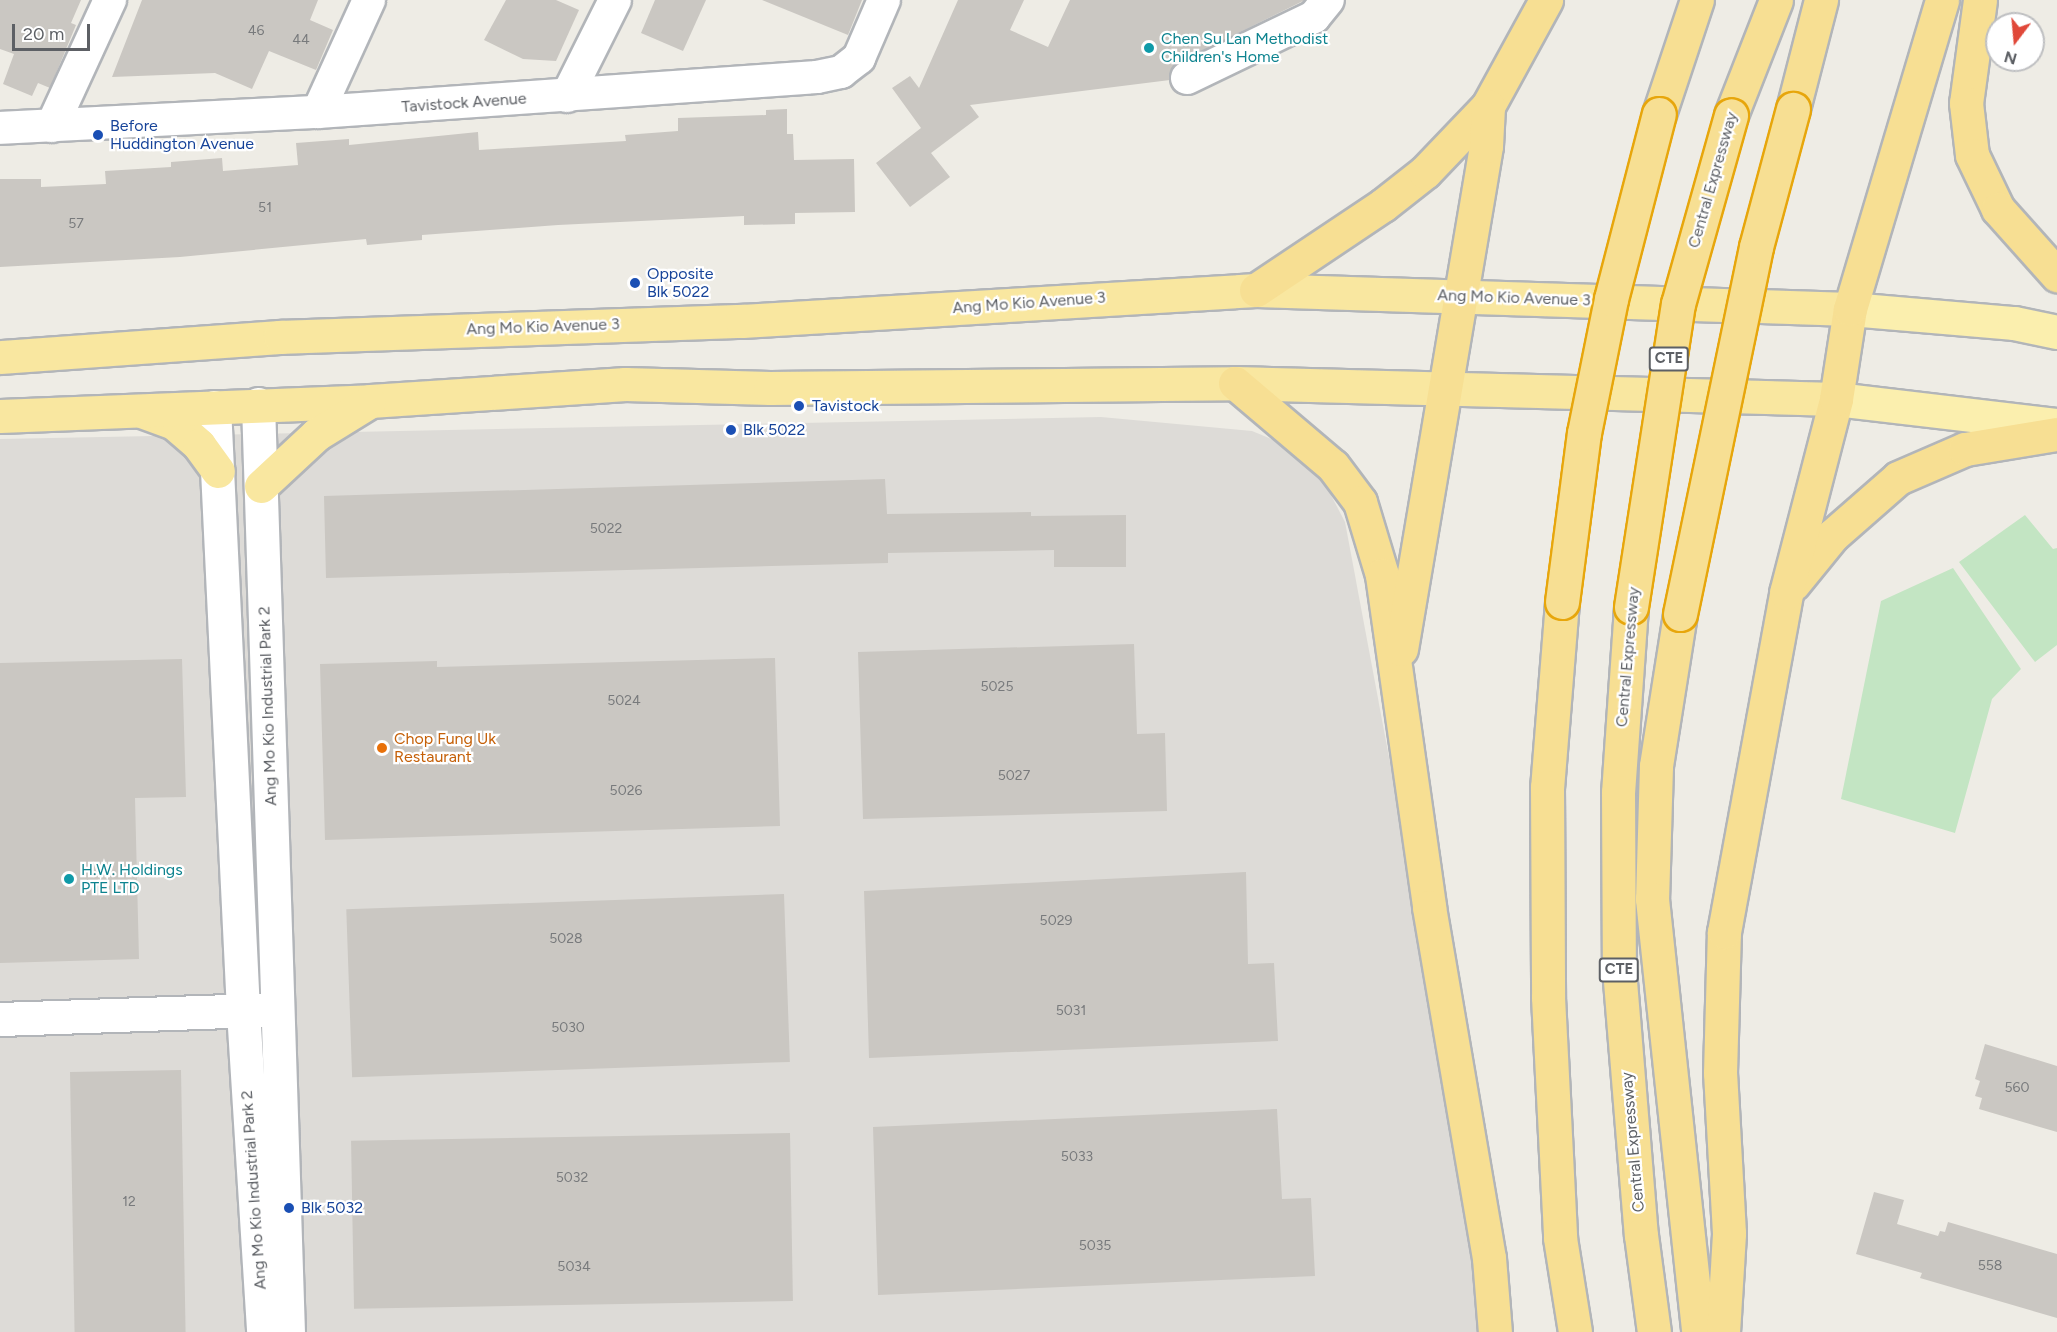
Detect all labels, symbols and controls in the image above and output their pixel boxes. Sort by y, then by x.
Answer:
scale bar [15,12,93,50]
north arrow [1985,12,2045,72]
text: 20 m [23,23,64,45]
house number: 46 [248,23,264,39]
place label: Chen Su Lan Methodist Children's Home [1161,29,1328,67]
house number: 44 [292,32,310,48]
marker: Chen Su Lan Methodist Children's Home [1142,41,1156,55]
text: N [2002,47,2019,69]
street label: Tavistock Avenue [401,89,527,117]
street label: Central Expressway [1684,110,1742,250]
place label: Before Huddington Avenue [110,116,254,154]
marker: Before Huddington Avenue [91,128,105,142]
house number: 51 [258,200,272,216]
house number: 57 [68,216,84,232]
place label: Opposite Blk 5022 [647,264,714,302]
marker: Opposite Blk 5022 [628,276,642,290]
street label: Ang Mo Kio Avenue 3 [1437,286,1591,310]
street label: Ang Mo Kio Avenue 3 [952,288,1106,318]
street label: Ang Mo Kio Avenue 3 [466,315,620,339]
road number: CTE [1648,347,1690,371]
place label: Tavistock [812,396,879,416]
marker: Tavistock [790,397,808,415]
place label: Blk 5022 [743,420,805,440]
marker: Blk 5022 [724,423,738,437]
house number: 5022 [590,521,622,537]
street label: Central Expressway [1612,586,1644,728]
street label: Ang Mo Kio Industrial Park 2 [255,606,281,806]
house number: 5025 [981,679,1013,695]
house number: 5024 [607,693,641,709]
place label: Chop Fung Uk Restaurant [394,729,496,767]
marker: Chop Fung Uk Restaurant [375,741,389,755]
house number: 5027 [998,768,1030,784]
house number: 5026 [610,783,642,799]
place label: H.W. Holdings PTE LTD [81,860,183,898]
marker: H.W. Holdings PTE LTD [62,872,76,886]
house number: 5029 [1040,913,1072,929]
house number: 5028 [549,931,583,947]
road number: CTE [1598,958,1640,982]
house number: 5031 [1056,1003,1086,1019]
house number: 5030 [551,1020,585,1036]
street label: Central Expressway [1617,1071,1649,1213]
house number: 560 [2005,1080,2029,1096]
street label: Ang Mo Kio Industrial Park 2 [237,1090,271,1290]
house number: 5033 [1061,1149,1093,1165]
house number: 5032 [556,1170,588,1186]
house number: 12 [122,1194,136,1210]
place label: Blk 5032 [301,1198,363,1218]
marker: Blk 5032 [282,1201,296,1215]
house number: 5035 [1079,1238,1111,1254]
house number: 558 [1978,1258,2002,1274]
house number: 5034 [557,1259,591,1275]

